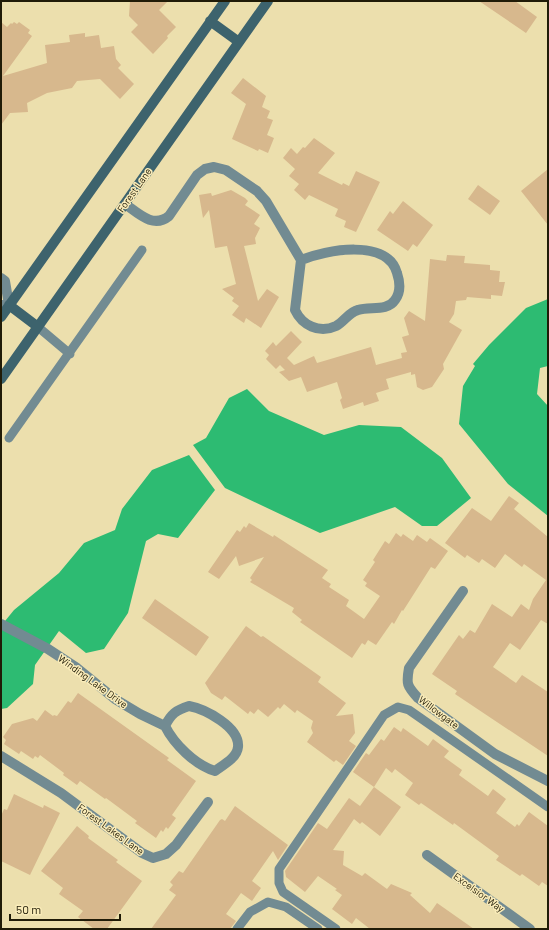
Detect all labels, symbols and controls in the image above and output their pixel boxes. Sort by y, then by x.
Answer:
street label: Forest Lane [114,165,154,215]
street label: Winding Lake Drive [56,652,130,710]
street label: Willowgate [416,693,462,731]
street label: Forest Lakes Lane [75,801,147,857]
street label: Excelsior Way [451,870,507,915]
scale bar [10,896,120,922]
text: 50 m [16,902,41,916]

